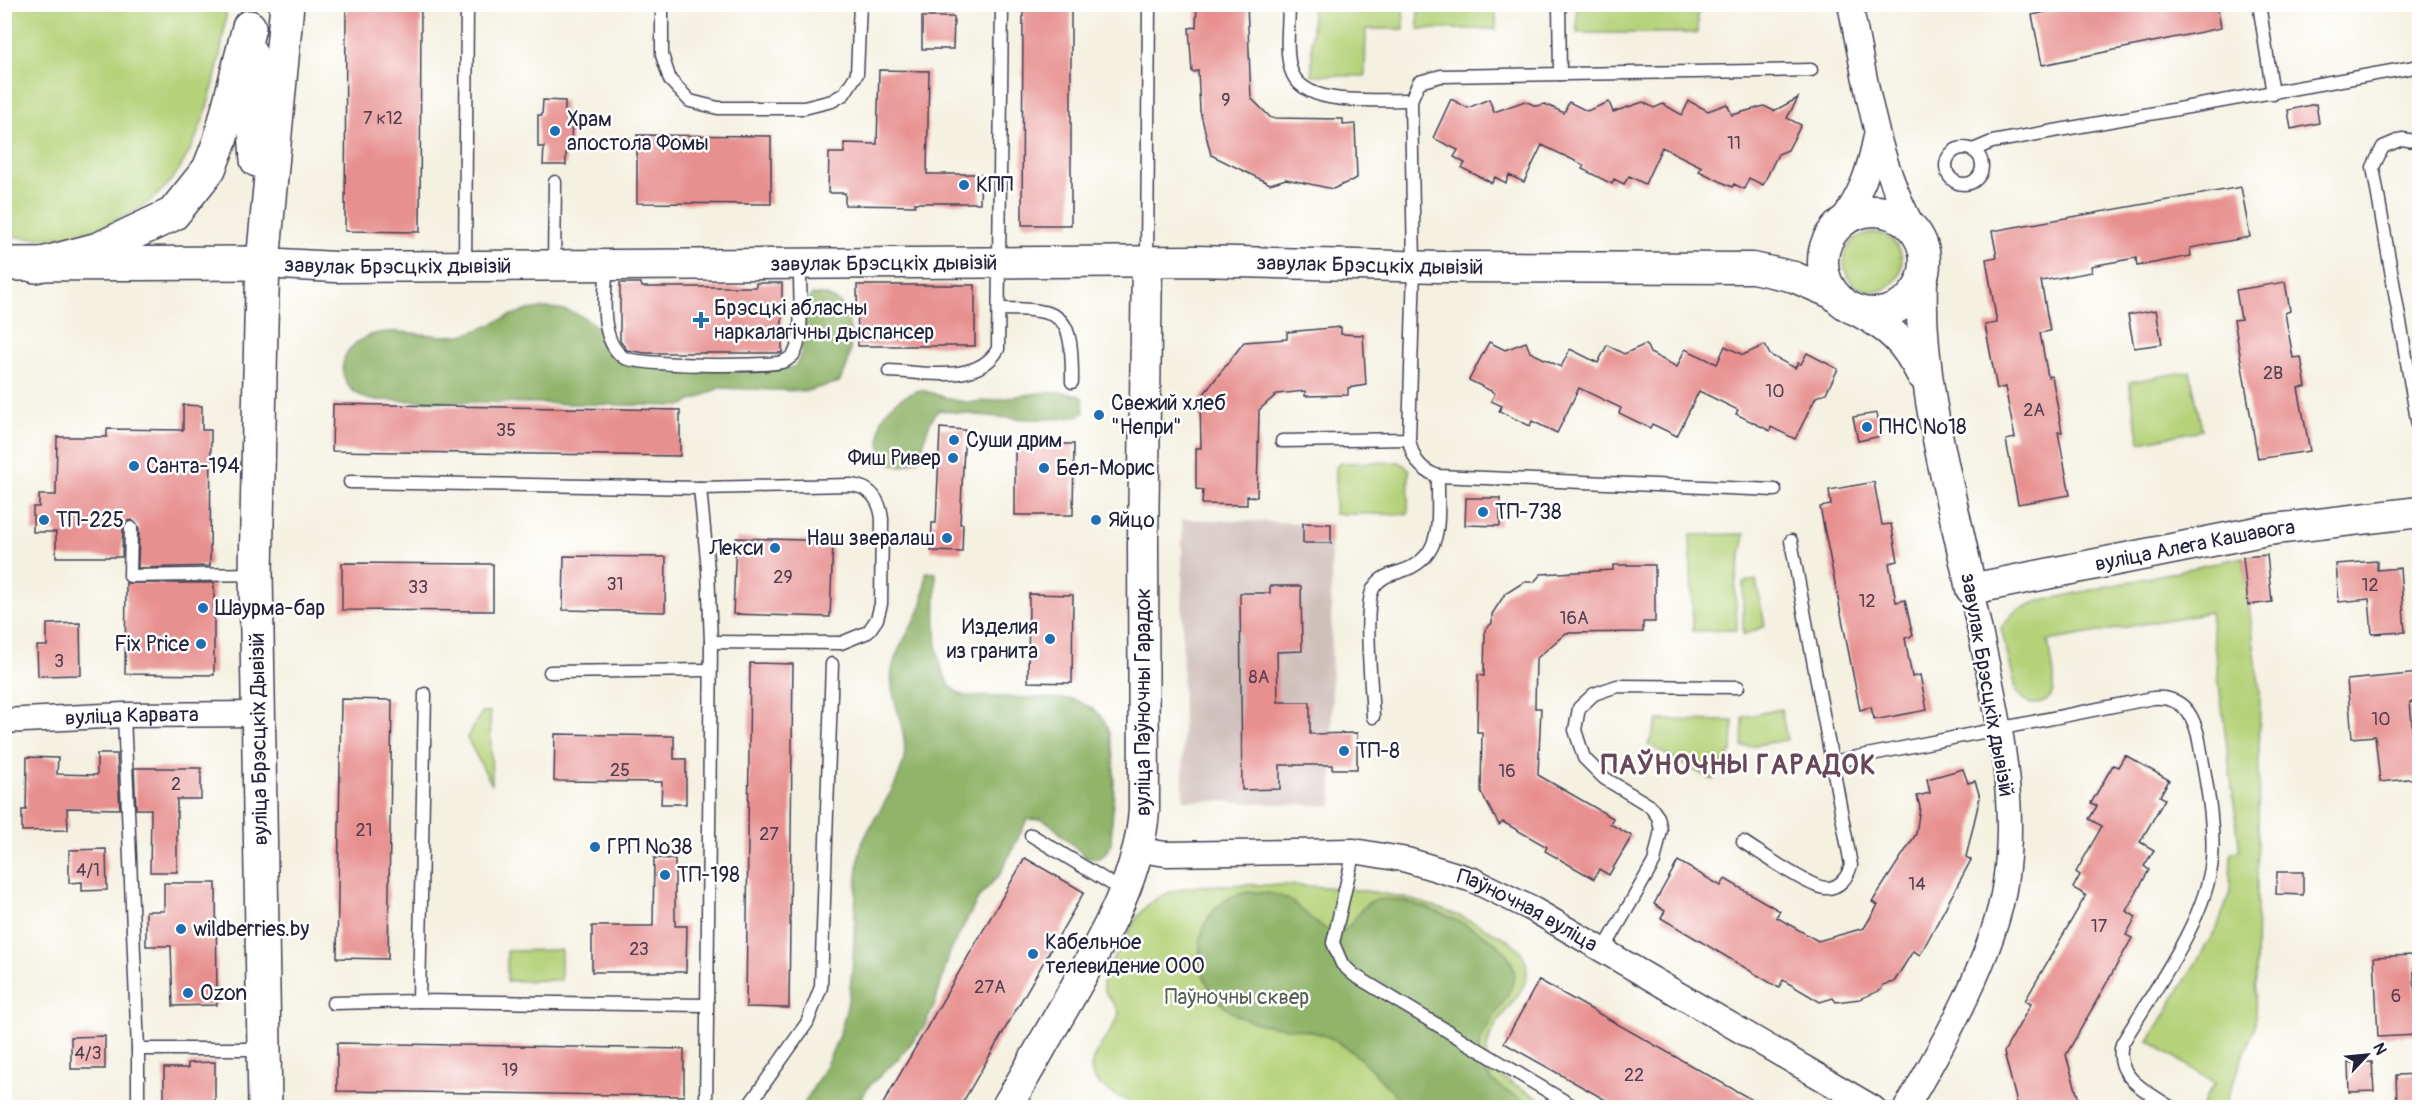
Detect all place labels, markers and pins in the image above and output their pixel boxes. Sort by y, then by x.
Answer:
place label: Храм апостола Фомы [567,106,709,157]
marker: Храм апостола Фомы [548,124,562,138]
place label: КПП [976,172,1013,199]
marker: КПП [957,178,971,192]
place label: Брэсцкі абласны наркалагічны дыспансер [714,295,934,346]
marker: Брэсцкі абласны наркалагічны дыспансер [692,311,710,329]
place label: Свежий хлеб "Непри" [1111,390,1226,441]
marker: Свежий хлеб "Непри" [1092,408,1106,422]
place label: ПНС №18 [1879,414,1967,441]
marker: ПНС №18 [1860,420,1874,434]
place label: Суши дрим [966,427,1062,454]
marker: Суши дрим [947,433,961,447]
place label: Фиш Ривер [848,445,941,472]
marker: Фиш Ривер [946,451,960,465]
place label: Санта-194 [146,453,240,480]
place label: Бел-Морис [1056,455,1155,482]
marker: Санта-194 [127,459,141,473]
marker: Бел-Морис [1037,461,1051,475]
place label: ТП-738 [1495,499,1562,526]
marker: ТП-738 [1476,505,1490,519]
place label: ТП-225 [56,507,124,534]
place label: Яйцо [1108,507,1155,534]
marker: ТП-225 [37,513,51,527]
marker: Яйцо [1089,513,1103,527]
place label: Наш звералаш [806,525,935,552]
marker: Наш звералаш [940,531,954,545]
place label: Лекси [708,535,763,562]
marker: Лекси [768,541,782,555]
place label: Шаурма-бар [215,595,325,622]
marker: Шаурма-бар [196,601,210,615]
place label: Изделия из гранита [947,614,1038,665]
place label: Fix Price [114,631,190,658]
marker: Изделия из гранита [1043,632,1057,646]
marker: Fix Price [194,637,208,651]
place label: ТП-8 [1356,738,1400,765]
marker: ТП-8 [1337,744,1351,758]
place label: ГРП №38 [607,834,692,861]
marker: ГРП №38 [588,840,602,854]
place label: ТП-198 [677,862,740,889]
marker: ТП-198 [658,868,672,882]
place label: wildberries.by [193,916,309,943]
marker: wildberries.by [174,922,188,936]
place label: Кабельное телевидение ООО [1045,929,1205,980]
marker: Кабельное телевидение ООО [1026,947,1040,961]
place label: Ozon [200,980,247,1007]
marker: Ozon [181,986,195,1000]

